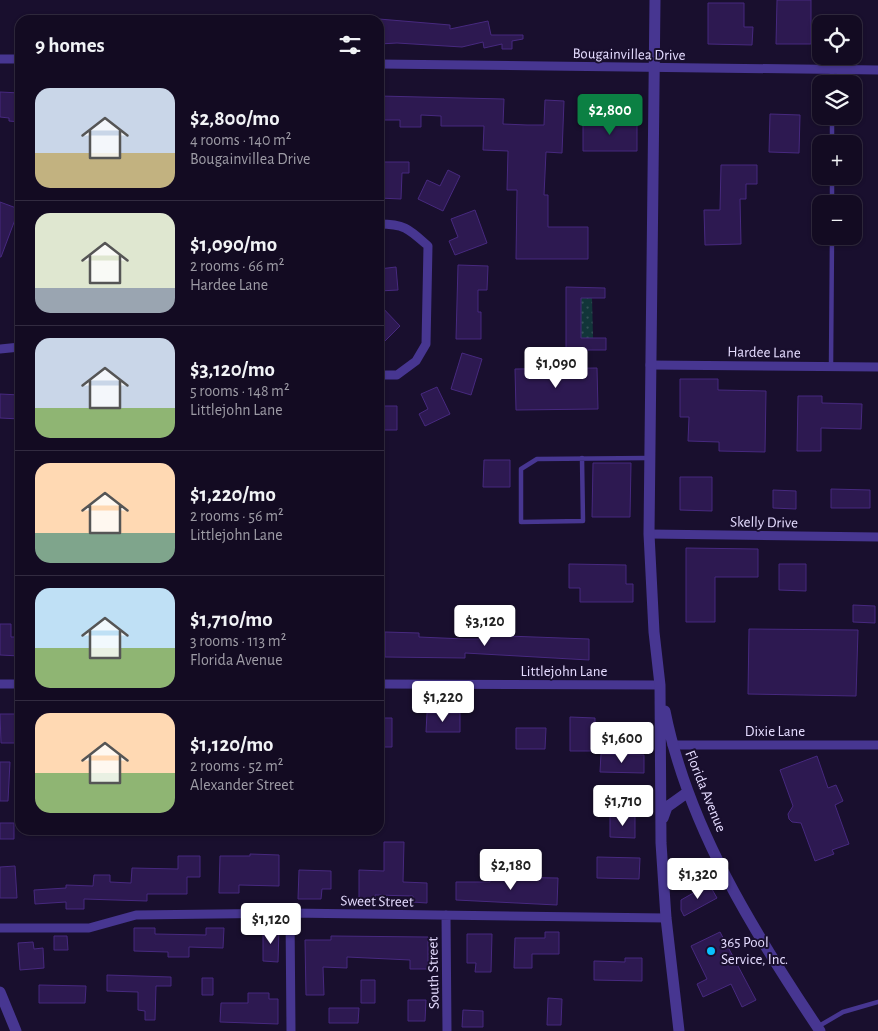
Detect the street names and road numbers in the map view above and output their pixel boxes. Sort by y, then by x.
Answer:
street label: Bougainvillea Drive [572,46,686,63]
street label: Hardee Lane [727,344,801,361]
street label: Skelly Drive [730,514,798,531]
street label: Littlejohn Lane [521,664,608,679]
street label: Dixie Lane [745,724,805,739]
street label: Florida Avenue [682,748,729,834]
street label: Sweet Street [340,893,414,910]
street label: South Street [425,937,442,1009]

